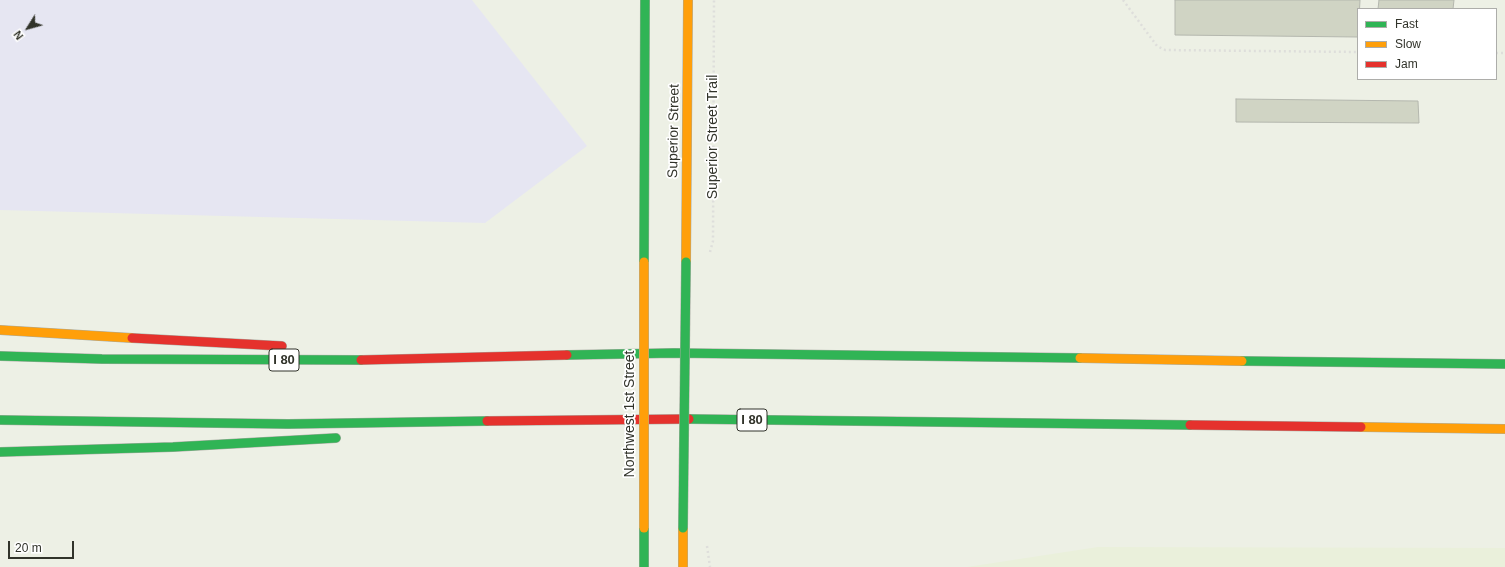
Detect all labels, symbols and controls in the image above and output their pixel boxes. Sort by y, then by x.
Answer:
north arrow [8,8,48,48]
legend [1357,8,1497,80]
text: Fast [1395,17,1418,31]
text: N [11,28,26,42]
text: Slow [1395,37,1421,51]
text: Jam [1395,57,1418,71]
street label: Superior Street Trail [705,75,721,199]
street label: Superior Street [665,84,683,178]
road number: I 80 [269,349,299,371]
street label: Northwest 1st Street [622,351,638,477]
road number: I 80 [737,409,767,431]
scale bar [10,533,76,559]
text: 20 m [15,541,42,555]

